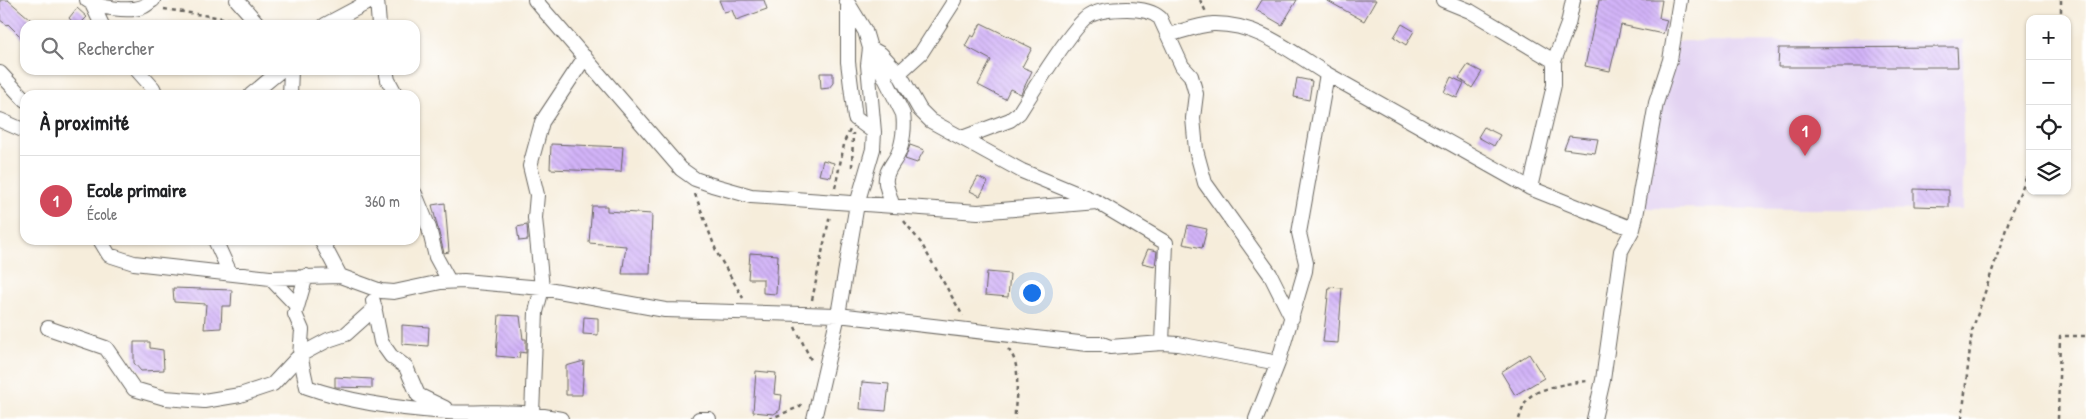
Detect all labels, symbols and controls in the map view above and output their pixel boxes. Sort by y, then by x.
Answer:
map controls [2026,15,2071,195]
button: + [2026,15,2071,60]
search box [20,20,420,75]
icon: search [38,34,66,62]
text: Rechercher [78,35,155,61]
button: − [2026,60,2071,105]
button: locate [2026,105,2071,150]
text: À proximité [40,108,129,137]
pin: 1 [1789,115,1821,156]
button: layers [2026,150,2071,195]
text: Ecole primaire [87,177,187,203]
text: 1 [53,190,59,212]
text: 360 m [365,190,400,212]
text: École [87,203,117,225]
your location [1019,280,1045,306]

